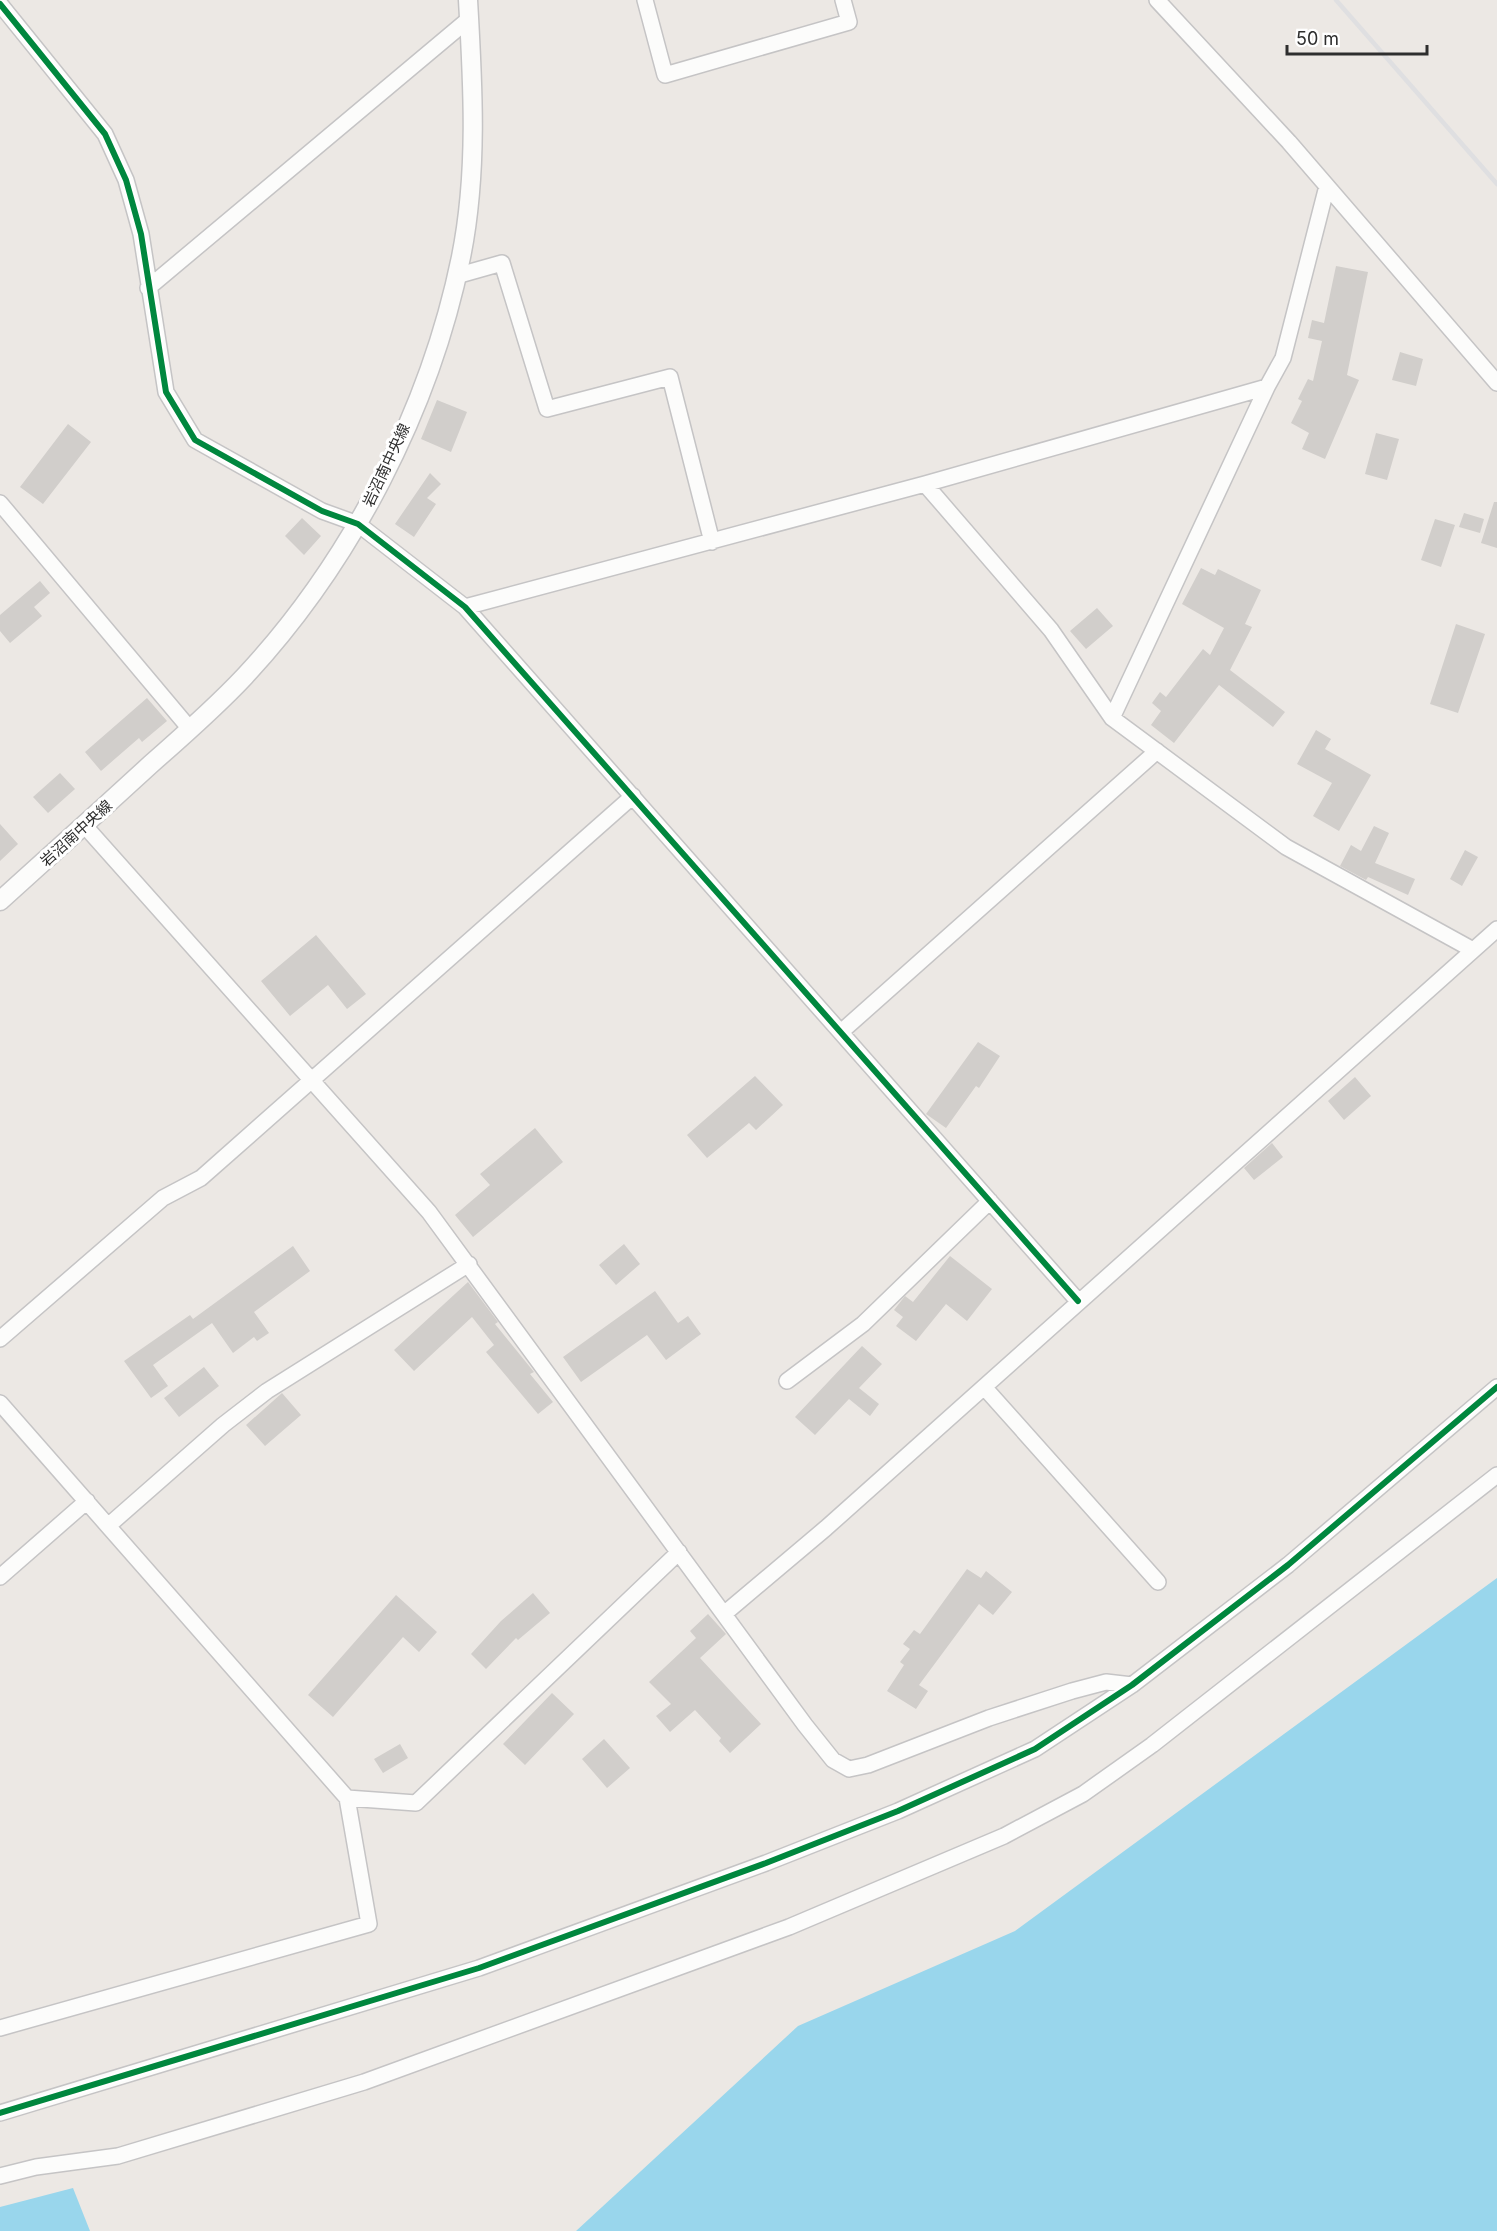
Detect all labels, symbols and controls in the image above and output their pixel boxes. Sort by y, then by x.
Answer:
scale bar [1287,18,1426,56]
text: 50 m [1296,28,1339,49]
street label: 岩沼南中央線 [358,420,414,510]
street label: 岩沼南中央線 [36,796,116,870]

